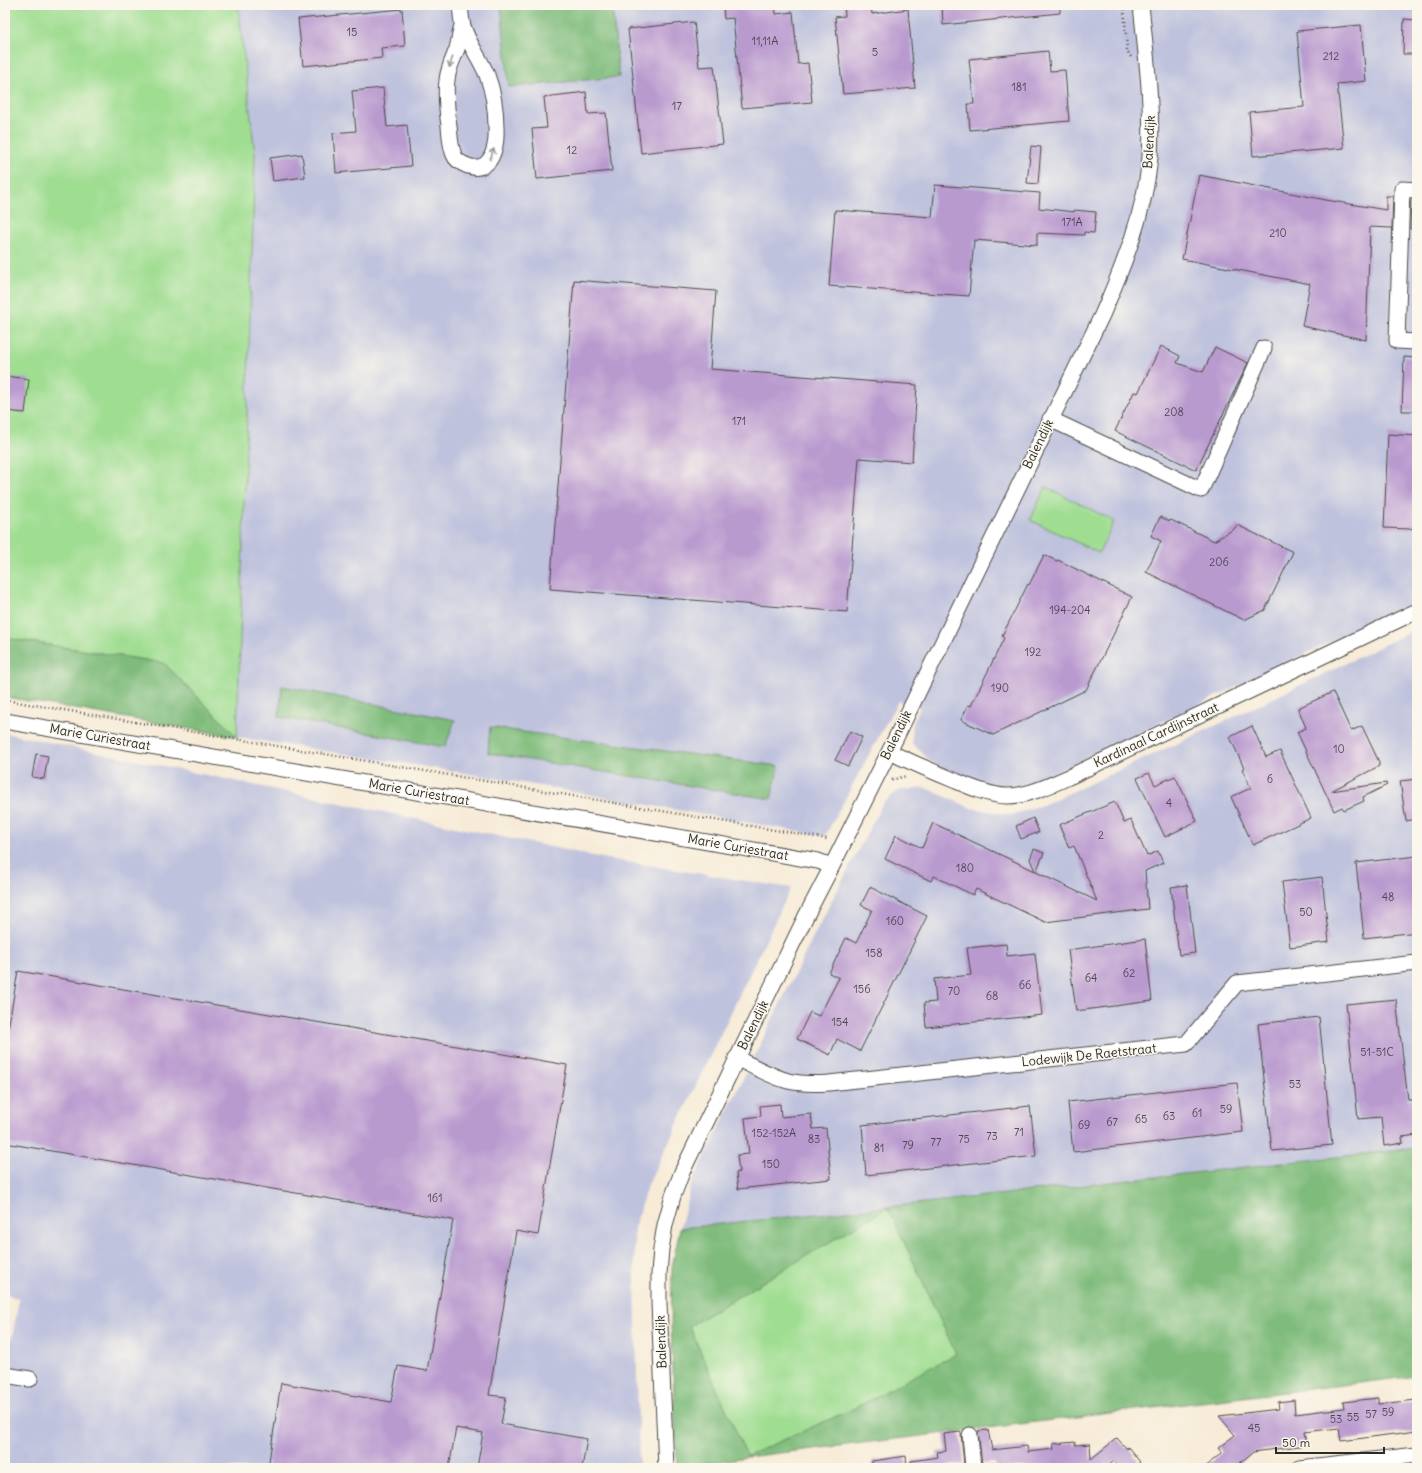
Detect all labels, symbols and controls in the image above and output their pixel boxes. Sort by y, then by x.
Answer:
house number: 15 [347,25,357,39]
house number: 11,11A [752,34,778,48]
house number: 5 [872,45,878,59]
house number: 212 [1323,49,1339,63]
one-way arrow [447,56,455,68]
house number: 181 [1011,80,1027,94]
house number: 17 [672,99,682,113]
street label: Balendijk [1139,114,1159,169]
house number: 12 [567,143,577,157]
one-way arrow [489,148,497,160]
house number: 171A [1061,215,1083,229]
house number: 210 [1269,226,1287,240]
house number: 208 [1164,405,1184,419]
house number: 171 [732,414,746,428]
street label: Balendijk [1019,416,1058,472]
house number: 206 [1209,555,1229,569]
house number: 194-204 [1049,603,1091,617]
house number: 192 [1025,645,1041,659]
house number: 190 [991,681,1009,695]
street label: Kardinaal Cardijnstraat [1091,698,1222,771]
street label: Balendijk [877,707,916,763]
street label: Marie Curiestraat [48,720,152,754]
house number: 10 [1333,742,1345,756]
house number: 6 [1267,772,1273,786]
street label: Marie Curiestraat [367,775,471,809]
house number: 4 [1166,796,1172,810]
house number: 2 [1098,828,1104,842]
street label: Marie Curiestraat [686,830,790,864]
house number: 180 [956,861,974,875]
house number: 48 [1382,890,1394,904]
house number: 50 [1299,905,1313,919]
house number: 160 [886,914,904,928]
house number: 158 [865,946,883,960]
house number: 62 [1123,966,1135,980]
house number: 64 [1085,971,1097,985]
house number: 66 [1019,978,1031,992]
house number: 156 [853,982,871,996]
house number: 70 [948,984,960,998]
house number: 68 [986,989,998,1003]
street label: Balendijk [734,997,773,1053]
house number: 154 [831,1015,849,1029]
street label: Lodewijk De Raetstraat [1021,1039,1158,1071]
house number: 51-51C [1360,1045,1394,1059]
house number: 53 [1289,1077,1301,1091]
house number: 59 [1220,1102,1232,1116]
house number: 61 [1192,1106,1202,1120]
house number: 63 [1163,1109,1175,1123]
house number: 65 [1135,1112,1147,1126]
house number: 67 [1106,1115,1118,1129]
house number: 69 [1078,1118,1090,1132]
house number: 71 [1014,1125,1024,1139]
house number: 152-152A [752,1126,796,1140]
house number: 73 [986,1129,998,1143]
house number: 83 [808,1132,820,1146]
house number: 75 [958,1132,970,1146]
house number: 77 [931,1135,942,1149]
house number: 79 [902,1138,914,1152]
house number: 81 [874,1141,884,1155]
house number: 150 [762,1157,780,1171]
house number: 161 [427,1191,443,1205]
street label: Balendijk [652,1315,670,1369]
house number: 59 [1382,1405,1394,1419]
house number: 57 [1365,1407,1377,1421]
house number: 55 [1347,1410,1359,1424]
house number: 53 [1330,1412,1342,1426]
house number: 45 [1248,1421,1260,1435]
scale bar [1276,1429,1384,1455]
text: 50 m [1282,1435,1311,1450]

